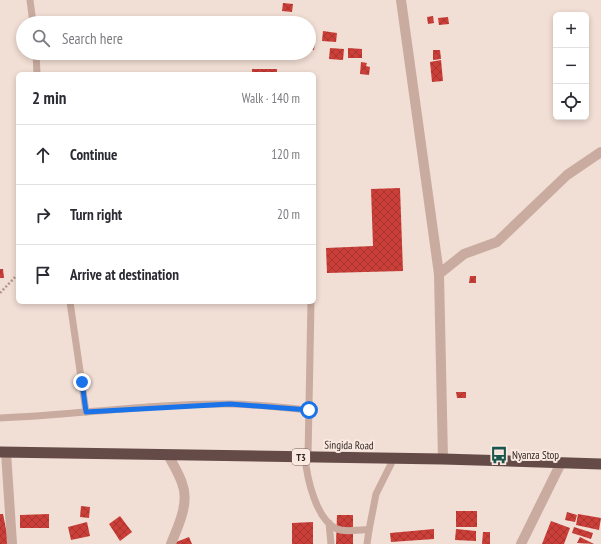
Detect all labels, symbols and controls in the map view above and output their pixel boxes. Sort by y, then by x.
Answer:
map controls [553,12,589,120]
button: + [553,12,589,48]
search box [16,16,316,60]
icon: search [30,27,52,49]
text: Search here [62,29,123,48]
button: − [553,48,589,84]
button: locate [553,84,589,120]
text: 2 min [32,87,66,109]
text: Walk · 140 m [242,90,300,107]
icon: ahead [32,144,54,166]
text: Continue [70,145,117,164]
text: 120 m [271,146,300,163]
icon: right [32,204,54,226]
text: Turn right [70,205,122,224]
text: 20 m [277,206,300,223]
icon: arrive [32,264,54,286]
text: Arrive at destination [70,265,179,284]
route end [73,373,91,391]
route start [300,401,318,419]
street label: Singida Road [324,438,374,452]
bus stop icon: Nyanza Stop [489,445,509,465]
place label: Nyanza Stop [512,448,559,462]
road number: T3 [292,449,310,465]

